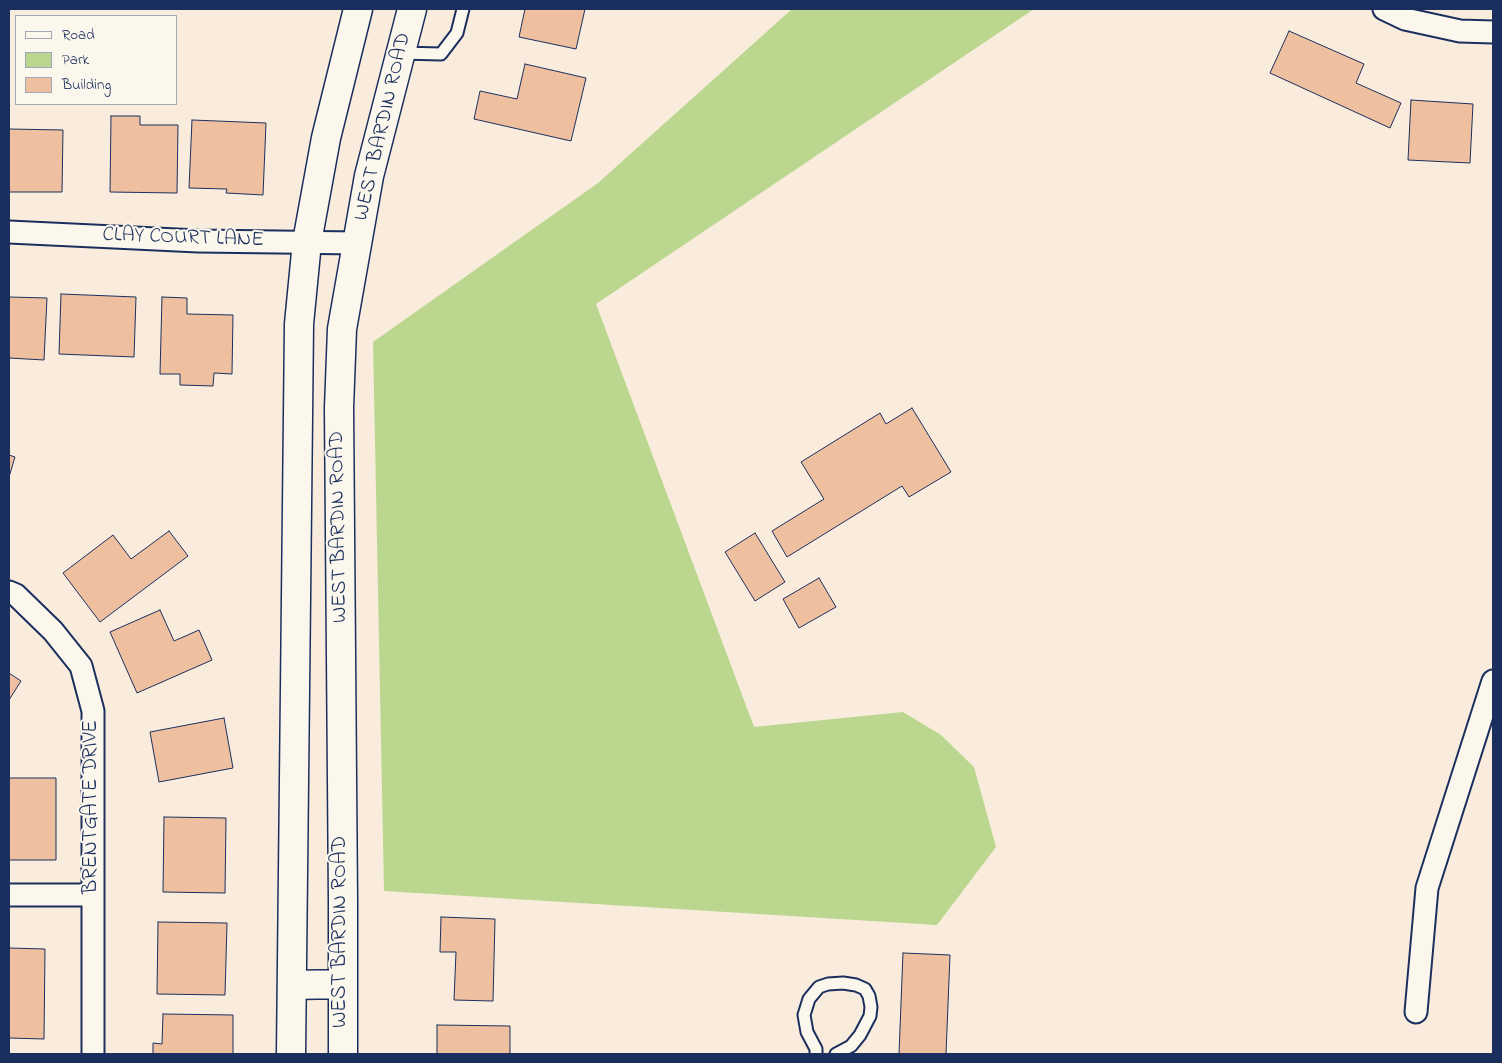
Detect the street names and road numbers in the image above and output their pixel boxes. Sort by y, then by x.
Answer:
street label: WEST BARDIN ROAD [350,31,418,223]
street label: CLAY COURT LANE [102,224,264,254]
street label: WEST BARDIN ROAD [326,431,354,623]
street label: BRENTGATE DRIVE [80,720,106,894]
street label: WEST BARDIN ROAD [329,836,355,1028]

